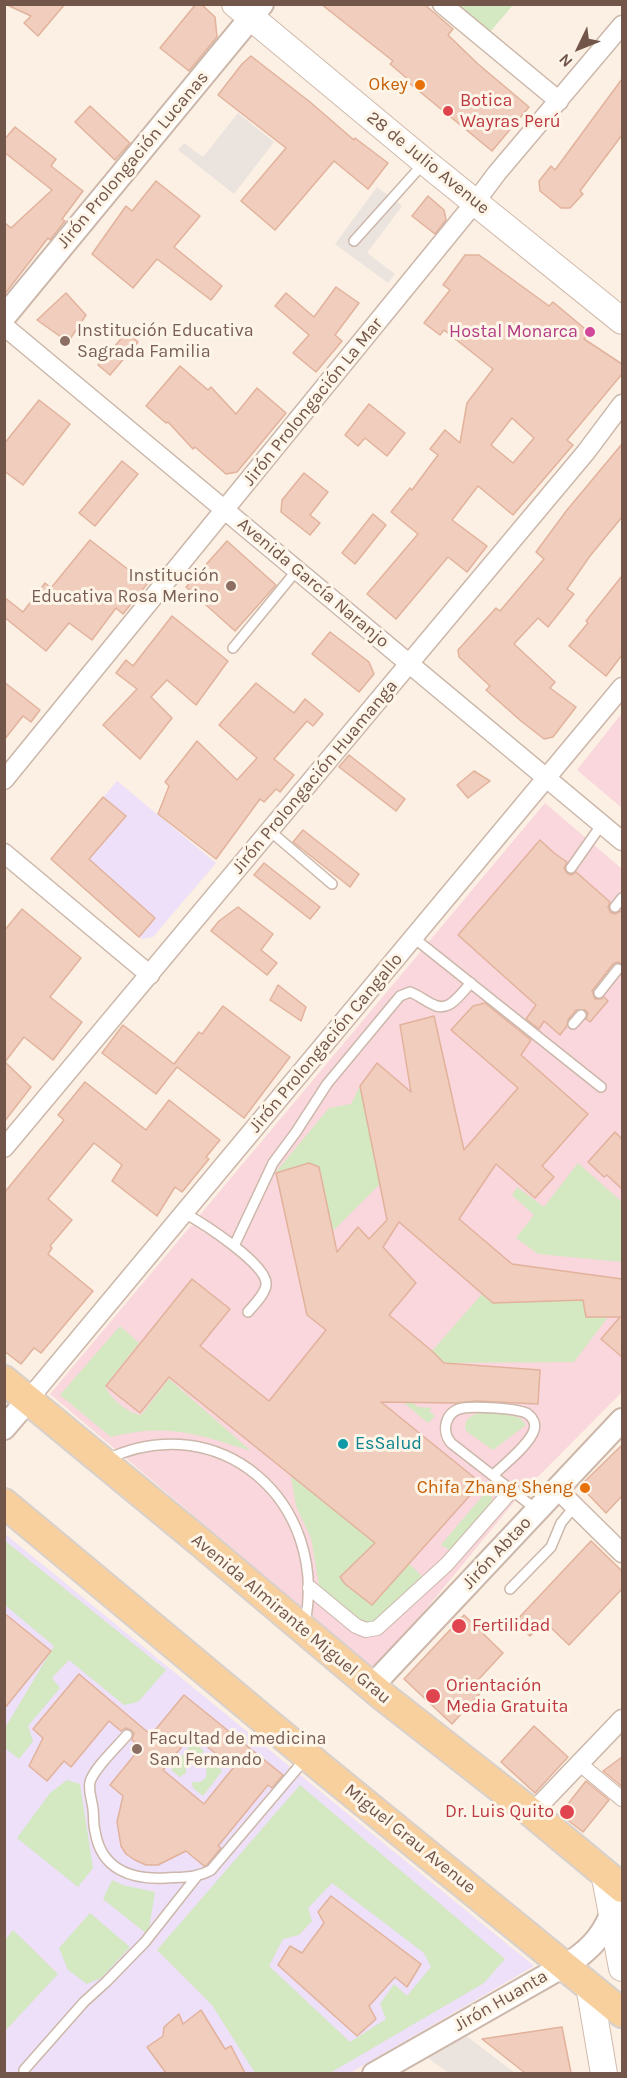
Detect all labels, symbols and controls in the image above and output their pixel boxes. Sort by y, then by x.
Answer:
north arrow [549,18,609,78]
text: N [555,50,576,71]
street label: Jirón Prolongación Lucanas [53,67,213,253]
place label: Okey [369,74,408,96]
marker: Okey [413,78,427,92]
place label: Botica Wayras Perú [460,90,561,132]
marker: Botica Wayras Perú [441,104,455,118]
street label: 28 de Julio Avenue [362,107,494,219]
street label: Jirón Prolongación La Mar [238,314,388,490]
place label: Institución Educativa Sagrada Familia [77,320,254,362]
place label: Hostal Monarca [449,321,578,343]
marker: Hostal Monarca [583,325,597,339]
marker: Institución Educativa Sagrada Familia [58,334,72,348]
street label: Avenida García Naranjo [233,513,393,653]
place label: Institución Educativa Rosa Merino [31,565,219,608]
marker: Institución Educativa Rosa Merino [224,579,238,593]
street label: Jirón Prolongación Huamanga [228,676,402,878]
street label: Jirón Prolongación Cangallo [245,949,407,1137]
place label: EsSalud [355,1433,422,1455]
marker: EsSalud [336,1437,350,1451]
place label: Chifa Zhang Sheng [417,1477,573,1499]
marker: Chifa Zhang Sheng [578,1481,592,1495]
street label: Jirón Abtao [458,1512,536,1594]
street label: Avenida Almirante Miguel Grau [187,1529,395,1709]
place label: Fertilidad [472,1615,550,1637]
marker: Fertilidad [450,1617,468,1635]
place label: Orientación Media Gratuita [446,1675,568,1718]
marker: Orientación Media Gratuita [424,1687,442,1705]
place label: Facultad de medicina San Fernando [149,1728,326,1770]
marker: Facultad de medicina San Fernando [130,1742,144,1756]
street label: Miguel Grau Avenue [340,1779,480,1899]
place label: Dr. Luis Quito [445,1801,554,1823]
marker: Dr. Luis Quito [558,1803,576,1821]
street label: Jirón Huanta [450,1966,552,2036]

